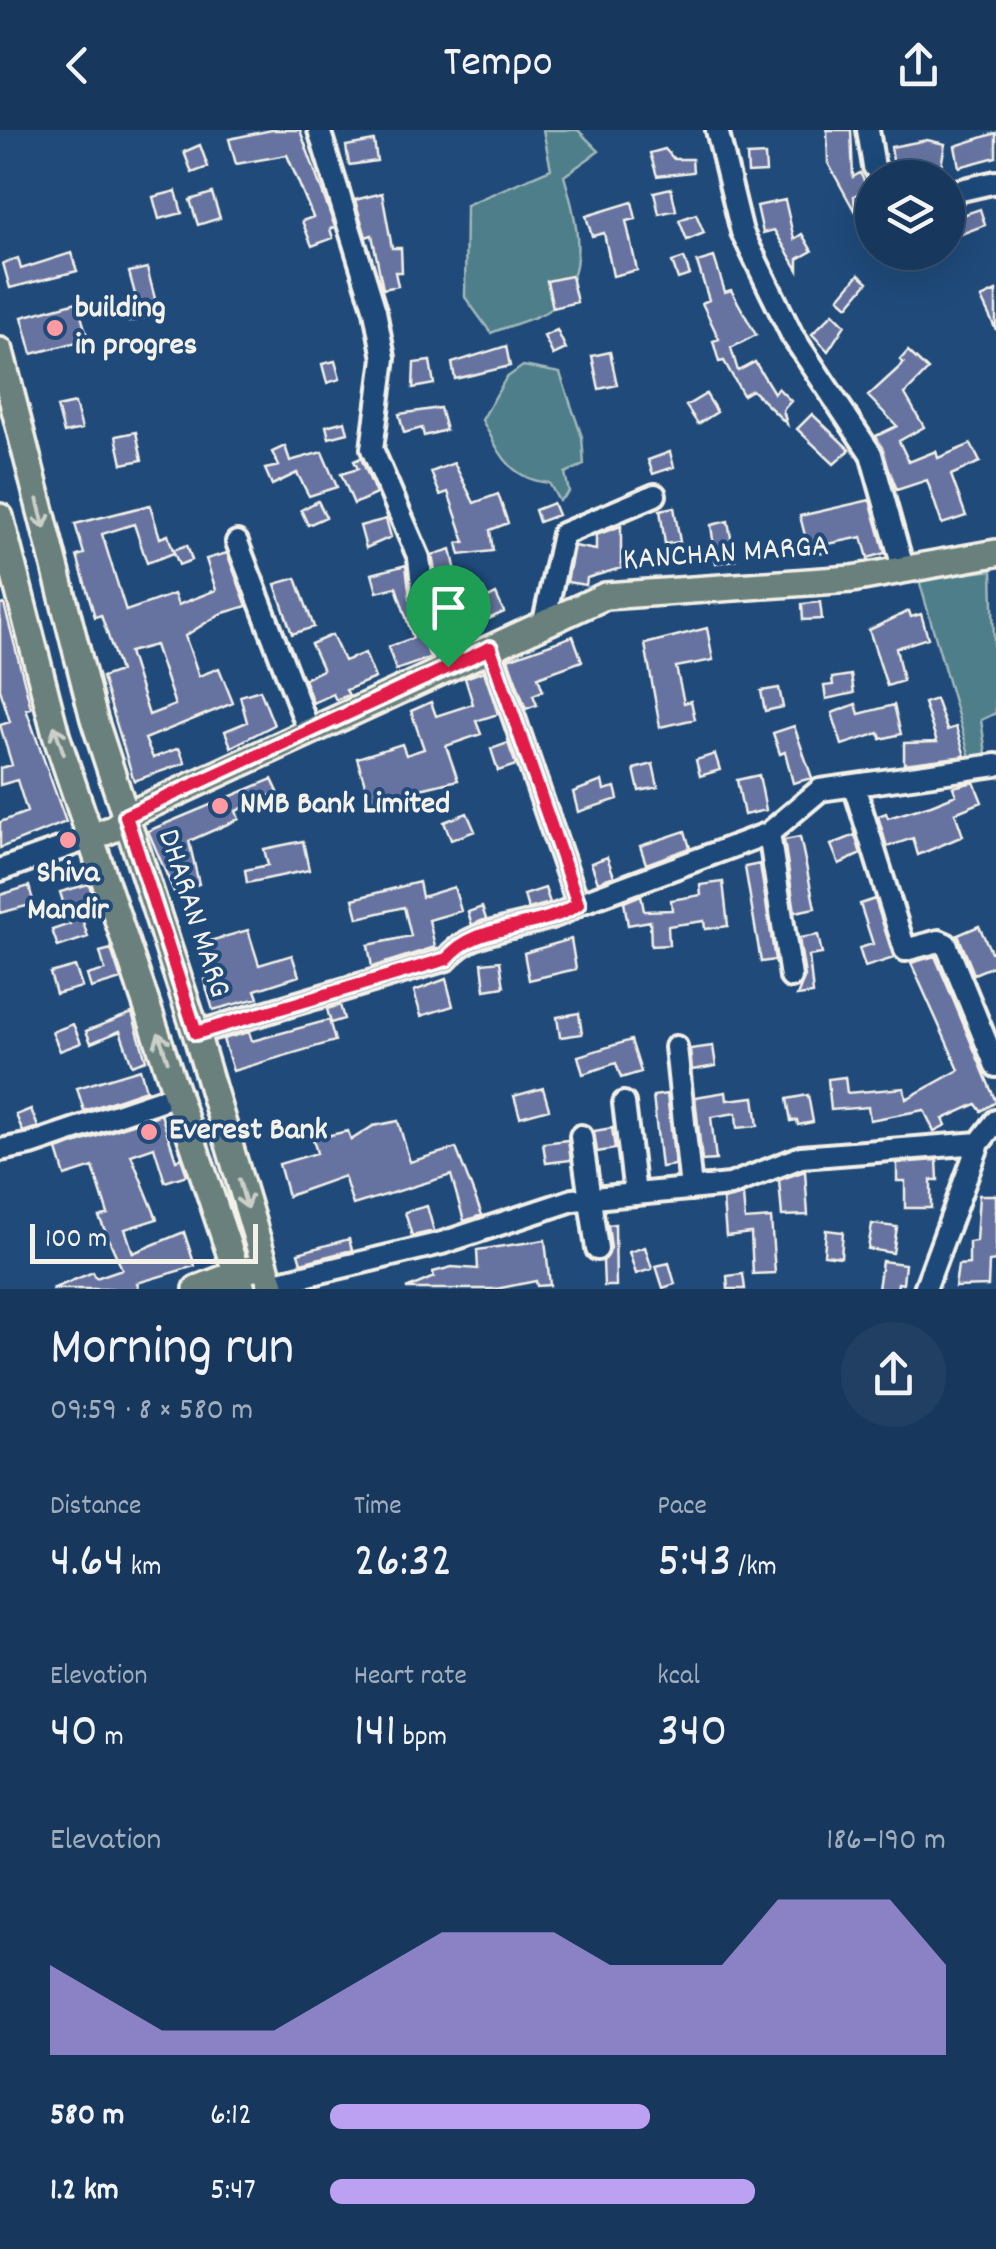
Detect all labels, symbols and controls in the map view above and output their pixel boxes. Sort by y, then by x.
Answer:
text: Tempo [443,33,553,97]
icon: back [50,38,105,93]
icon: share [891,38,946,93]
map controls [855,160,965,270]
button: layers [855,160,965,270]
place label: building in progres [75,287,197,370]
marker: building in progres [44,317,66,339]
one-way arrow [33,498,52,529]
street label: KANCHAN MARGA [621,525,831,585]
pin [406,565,491,668]
icon: arrive [421,580,476,635]
one-way arrow [48,724,66,756]
place label: NMB Bank Limited [240,783,450,829]
marker: NMB Bank Limited [209,795,231,817]
street label: DHARAN MARG [143,824,241,1004]
marker: Shiva Mandir [57,829,79,851]
place label: Shiva Mandir [27,852,110,935]
one-way arrow [153,1032,171,1064]
place label: Everest Bank [169,1109,328,1155]
marker: Everest Bank [138,1121,160,1143]
one-way arrow [235,1178,253,1209]
scale bar [30,1219,258,1264]
text: 100 m [45,1221,107,1261]
text: Morning run [50,1312,294,1391]
button: share [841,1322,946,1427]
text: 09:59 · 8 × 580 m [50,1389,253,1435]
text: Distance [50,1488,141,1528]
text: Time [354,1488,402,1528]
text: Pace [657,1488,707,1528]
text: 4.64 [50,1528,124,1600]
text: 26:32 [354,1528,452,1600]
text: 5:43 [657,1528,732,1600]
text: km [124,1549,161,1589]
text: /km [732,1549,777,1589]
text: Elevation [50,1658,147,1698]
text: Heart rate [354,1658,467,1698]
text: kcal [657,1658,700,1698]
text: 40 [50,1698,98,1770]
text: 141 [354,1698,396,1770]
text: 340 [657,1698,728,1770]
text: m [98,1719,124,1759]
text: bpm [396,1719,447,1759]
text: Elevation [50,1819,161,1865]
text: 186–190 m [826,1819,946,1865]
text: 580 m [50,2094,124,2140]
text: 6:12 [210,2094,252,2140]
text: 1.2 km [50,2169,119,2215]
text: 5:47 [210,2169,256,2215]

